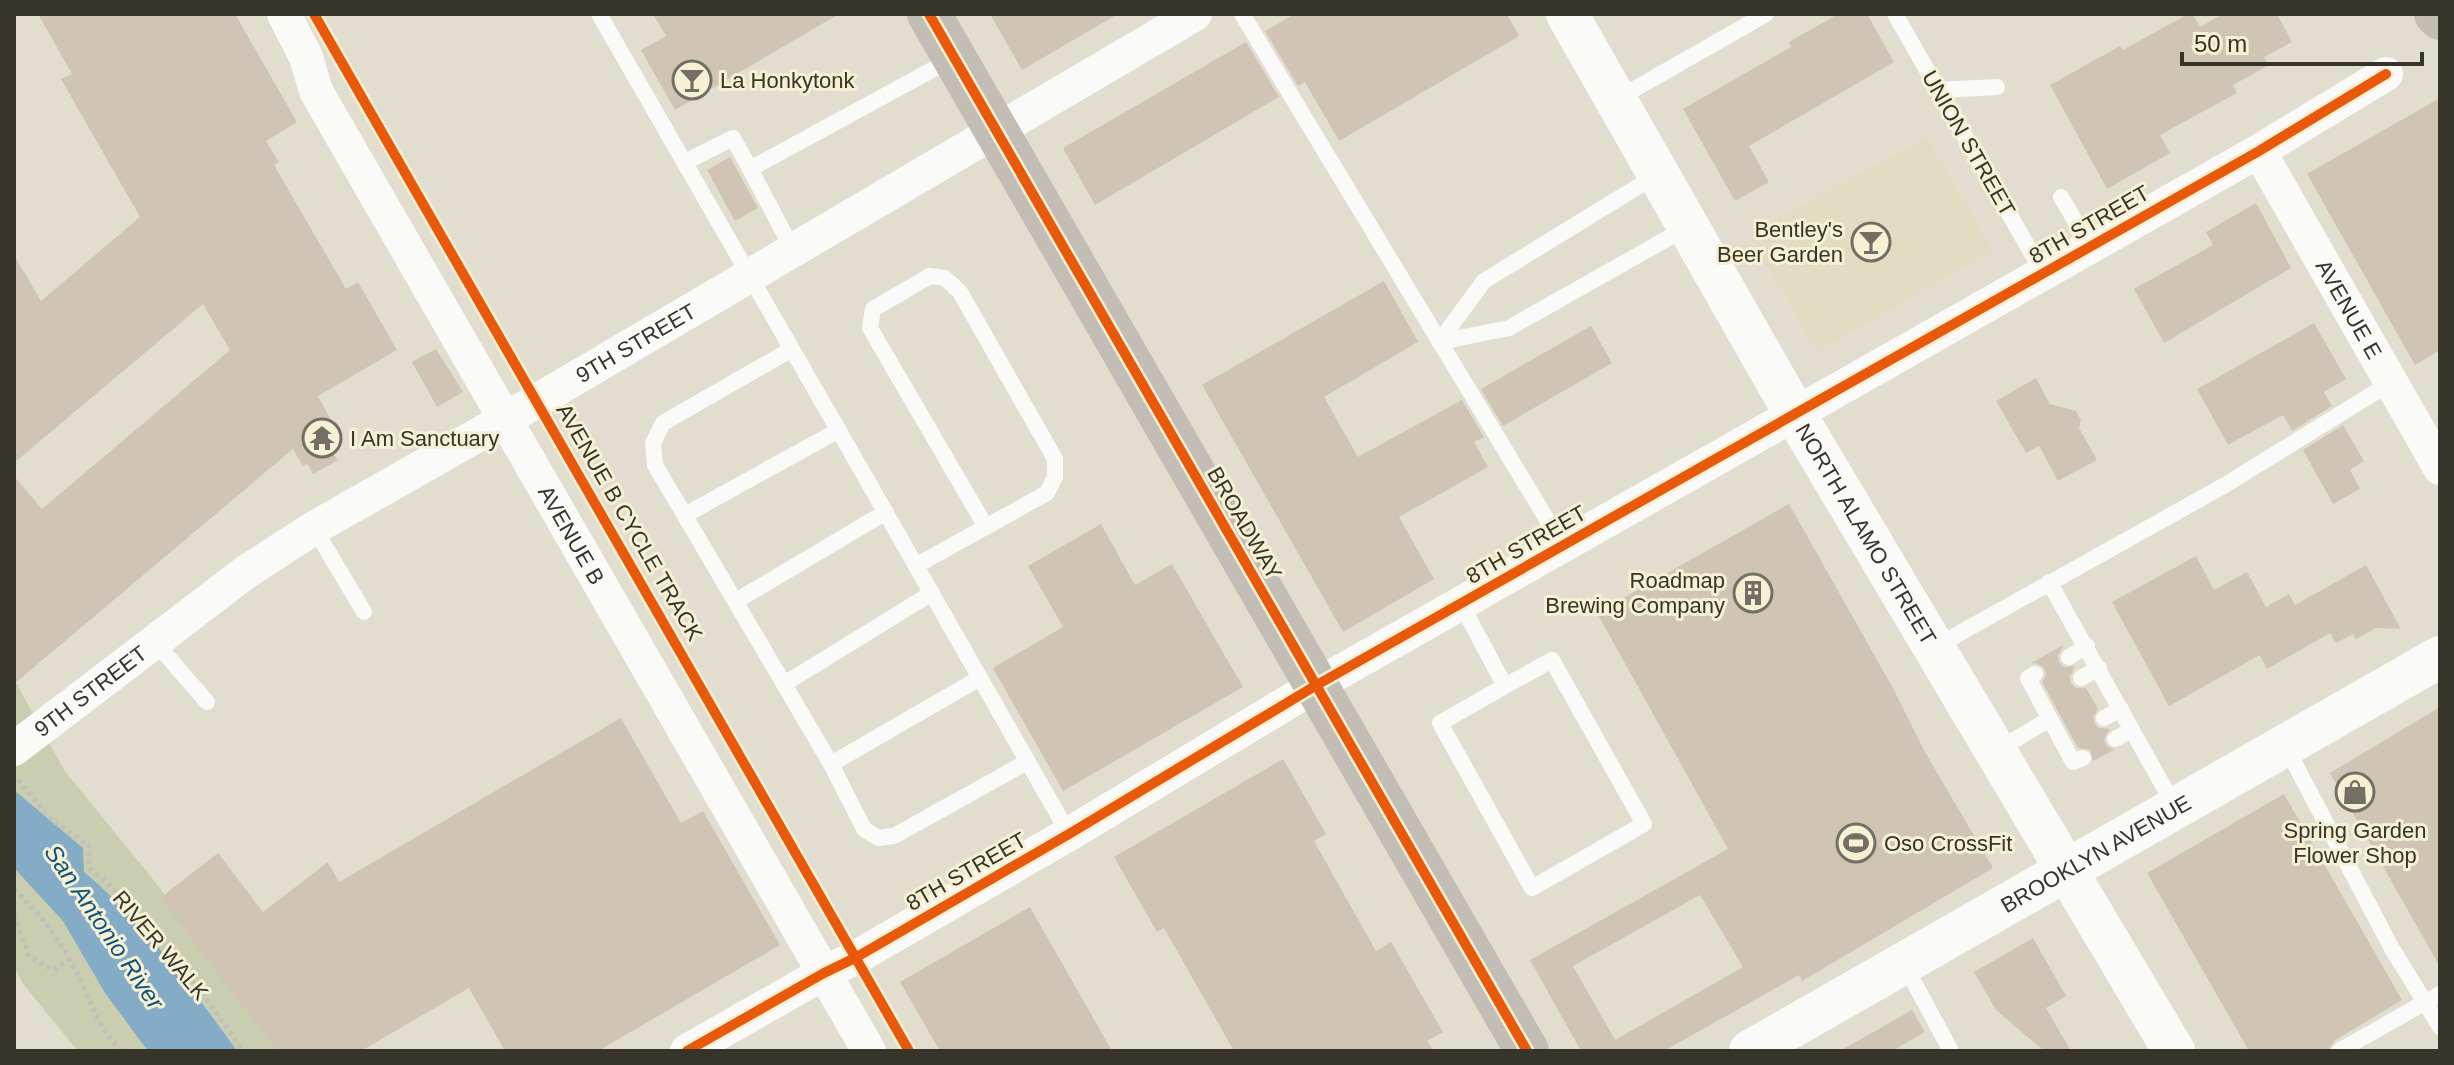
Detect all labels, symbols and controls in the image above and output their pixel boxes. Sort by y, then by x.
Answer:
scale bar [2182,16,2422,66]
text: 50 m [2194,30,2247,57]
bar icon: La Honkytonk [671,59,713,101]
street label: UNION STREET [1917,66,2020,220]
place label: La Honkytonk [720,68,856,93]
street label: 8TH STREET [2025,180,2154,269]
place label: Bentley's Beer Garden [1717,217,1843,267]
bar icon: Bentley's Beer Garden [1850,221,1892,263]
street label: AVENUE E [2311,255,2387,363]
street label: 9TH STREET [572,298,700,388]
street label: AVENUE B CYCLE TRACK [551,399,709,645]
temple icon: I Am Sanctuary [301,417,343,459]
street label: NORTH ALAMO STREET [1791,419,1941,649]
place label: I Am Sanctuary [350,426,499,451]
street label: BROADWAY [1202,462,1287,584]
street label: AVENUE B [533,480,611,588]
street label: 8TH STREET [1462,500,1591,589]
place label: Roadmap Brewing Company [1545,568,1725,618]
building icon: Roadmap Brewing Company [1732,572,1774,614]
street label: 9TH STREET [30,640,152,742]
shop icon: Spring Garden Flower Shop [2334,771,2376,813]
street label: BROOKLYN AVENUE [1997,790,2195,918]
place label: Spring Garden Flower Shop [2283,818,2427,868]
sports icon: Oso CrossFit [1835,822,1877,864]
street label: 8TH STREET [902,827,1031,916]
place label: Oso CrossFit [1884,831,2012,856]
water label: San Antonio River [39,839,170,1015]
street label: RIVER WALK [108,886,214,1005]

